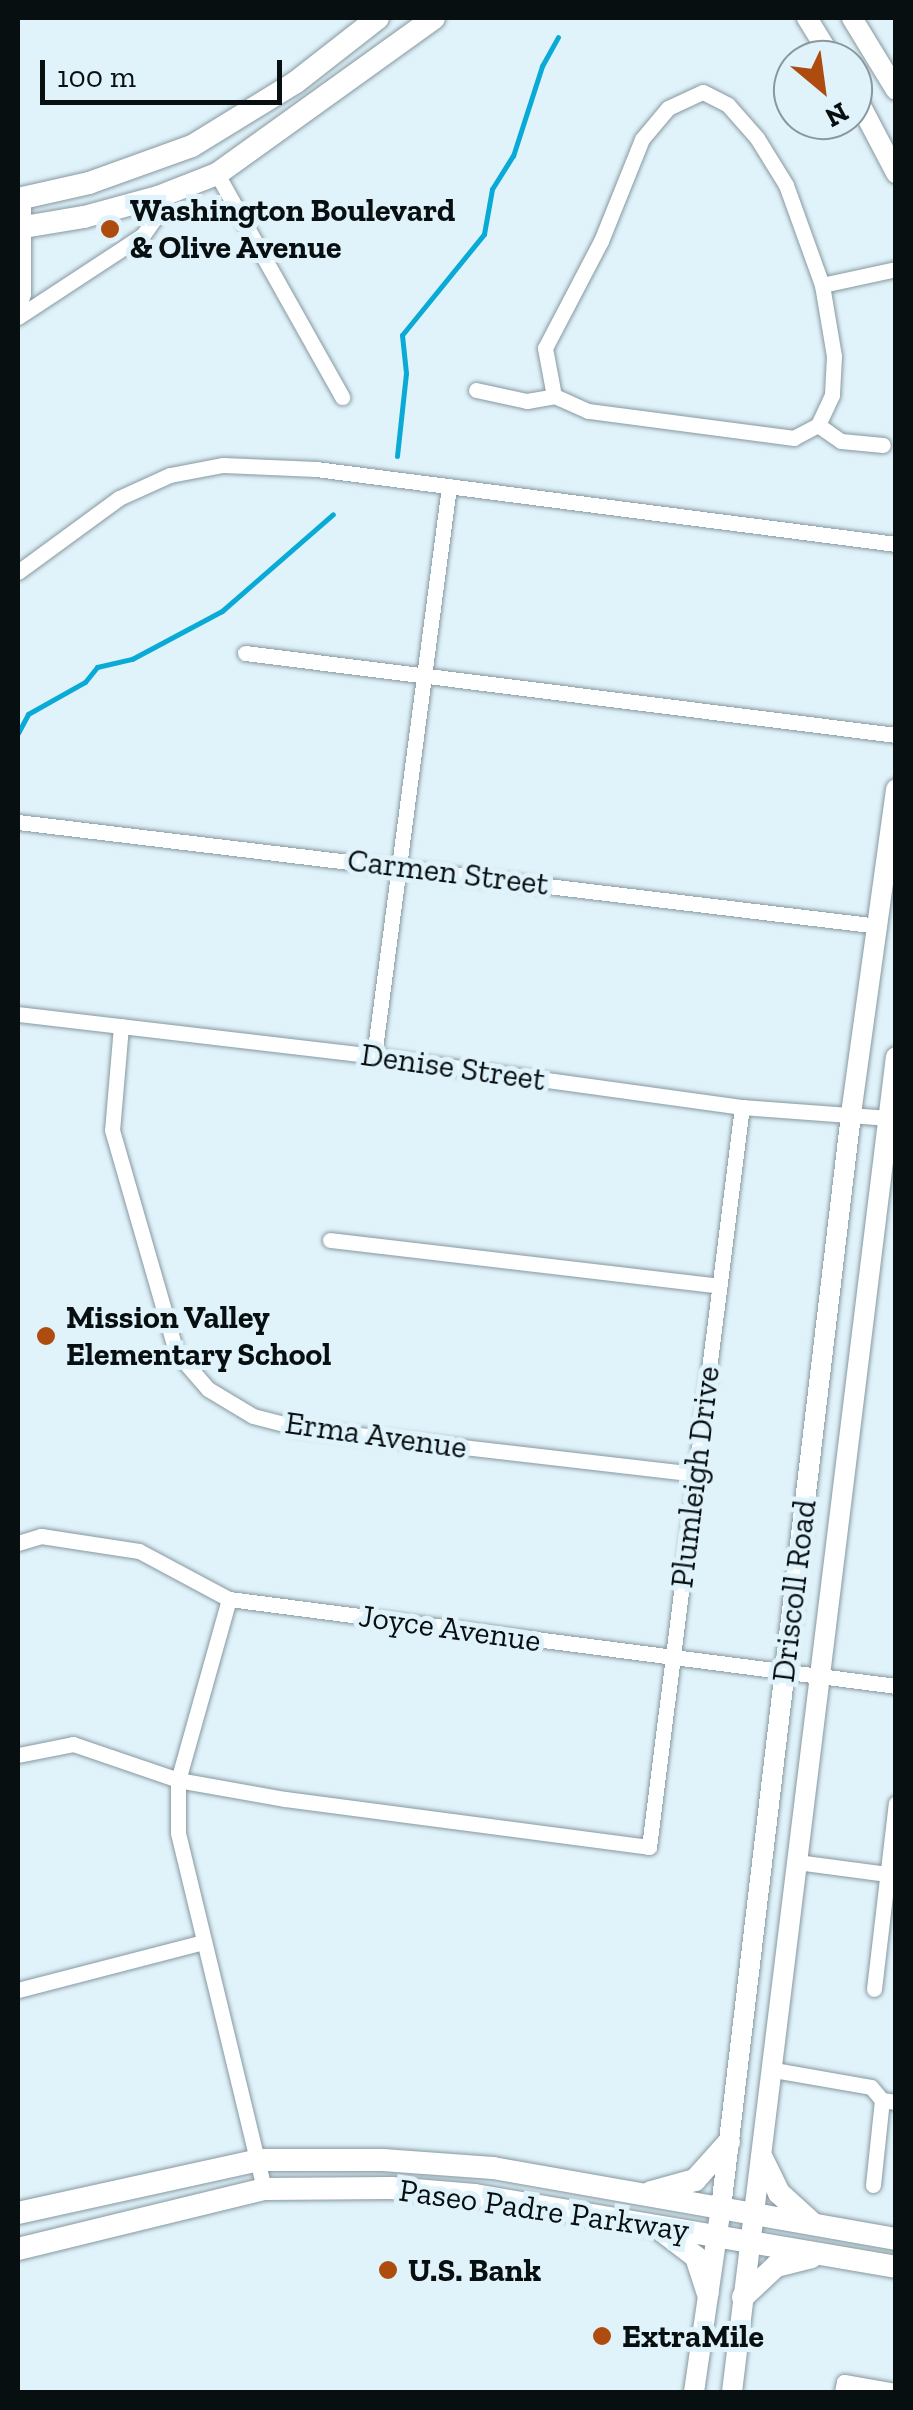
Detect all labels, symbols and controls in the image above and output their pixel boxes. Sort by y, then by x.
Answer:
scale bar [45,40,288,102]
north arrow [773,40,873,140]
text: 100 m [57,59,136,95]
text: N [820,95,854,135]
place label: Washington Boulevard & Olive Avenue [130,192,455,267]
marker: Washington Boulevard & Olive Avenue [99,218,121,240]
street label: Carmen Street [345,841,551,903]
street label: Denise Street [358,1035,548,1099]
place label: Mission Valley Elementary School [66,1299,332,1374]
marker: Mission Valley Elementary School [35,1325,57,1347]
street label: Plumleigh Drive [662,1364,728,1590]
street label: Erma Avenue [282,1403,470,1467]
street label: Driscoll Road [764,1498,824,1684]
street label: Joyce Avenue [356,1596,544,1660]
street label: Paseo Padre Parkway [397,2171,691,2249]
place label: U.S. Bank [408,2251,541,2289]
marker: U.S. Bank [377,2259,399,2281]
place label: ExtraMile [622,2317,764,2355]
marker: ExtraMile [591,2325,613,2347]

